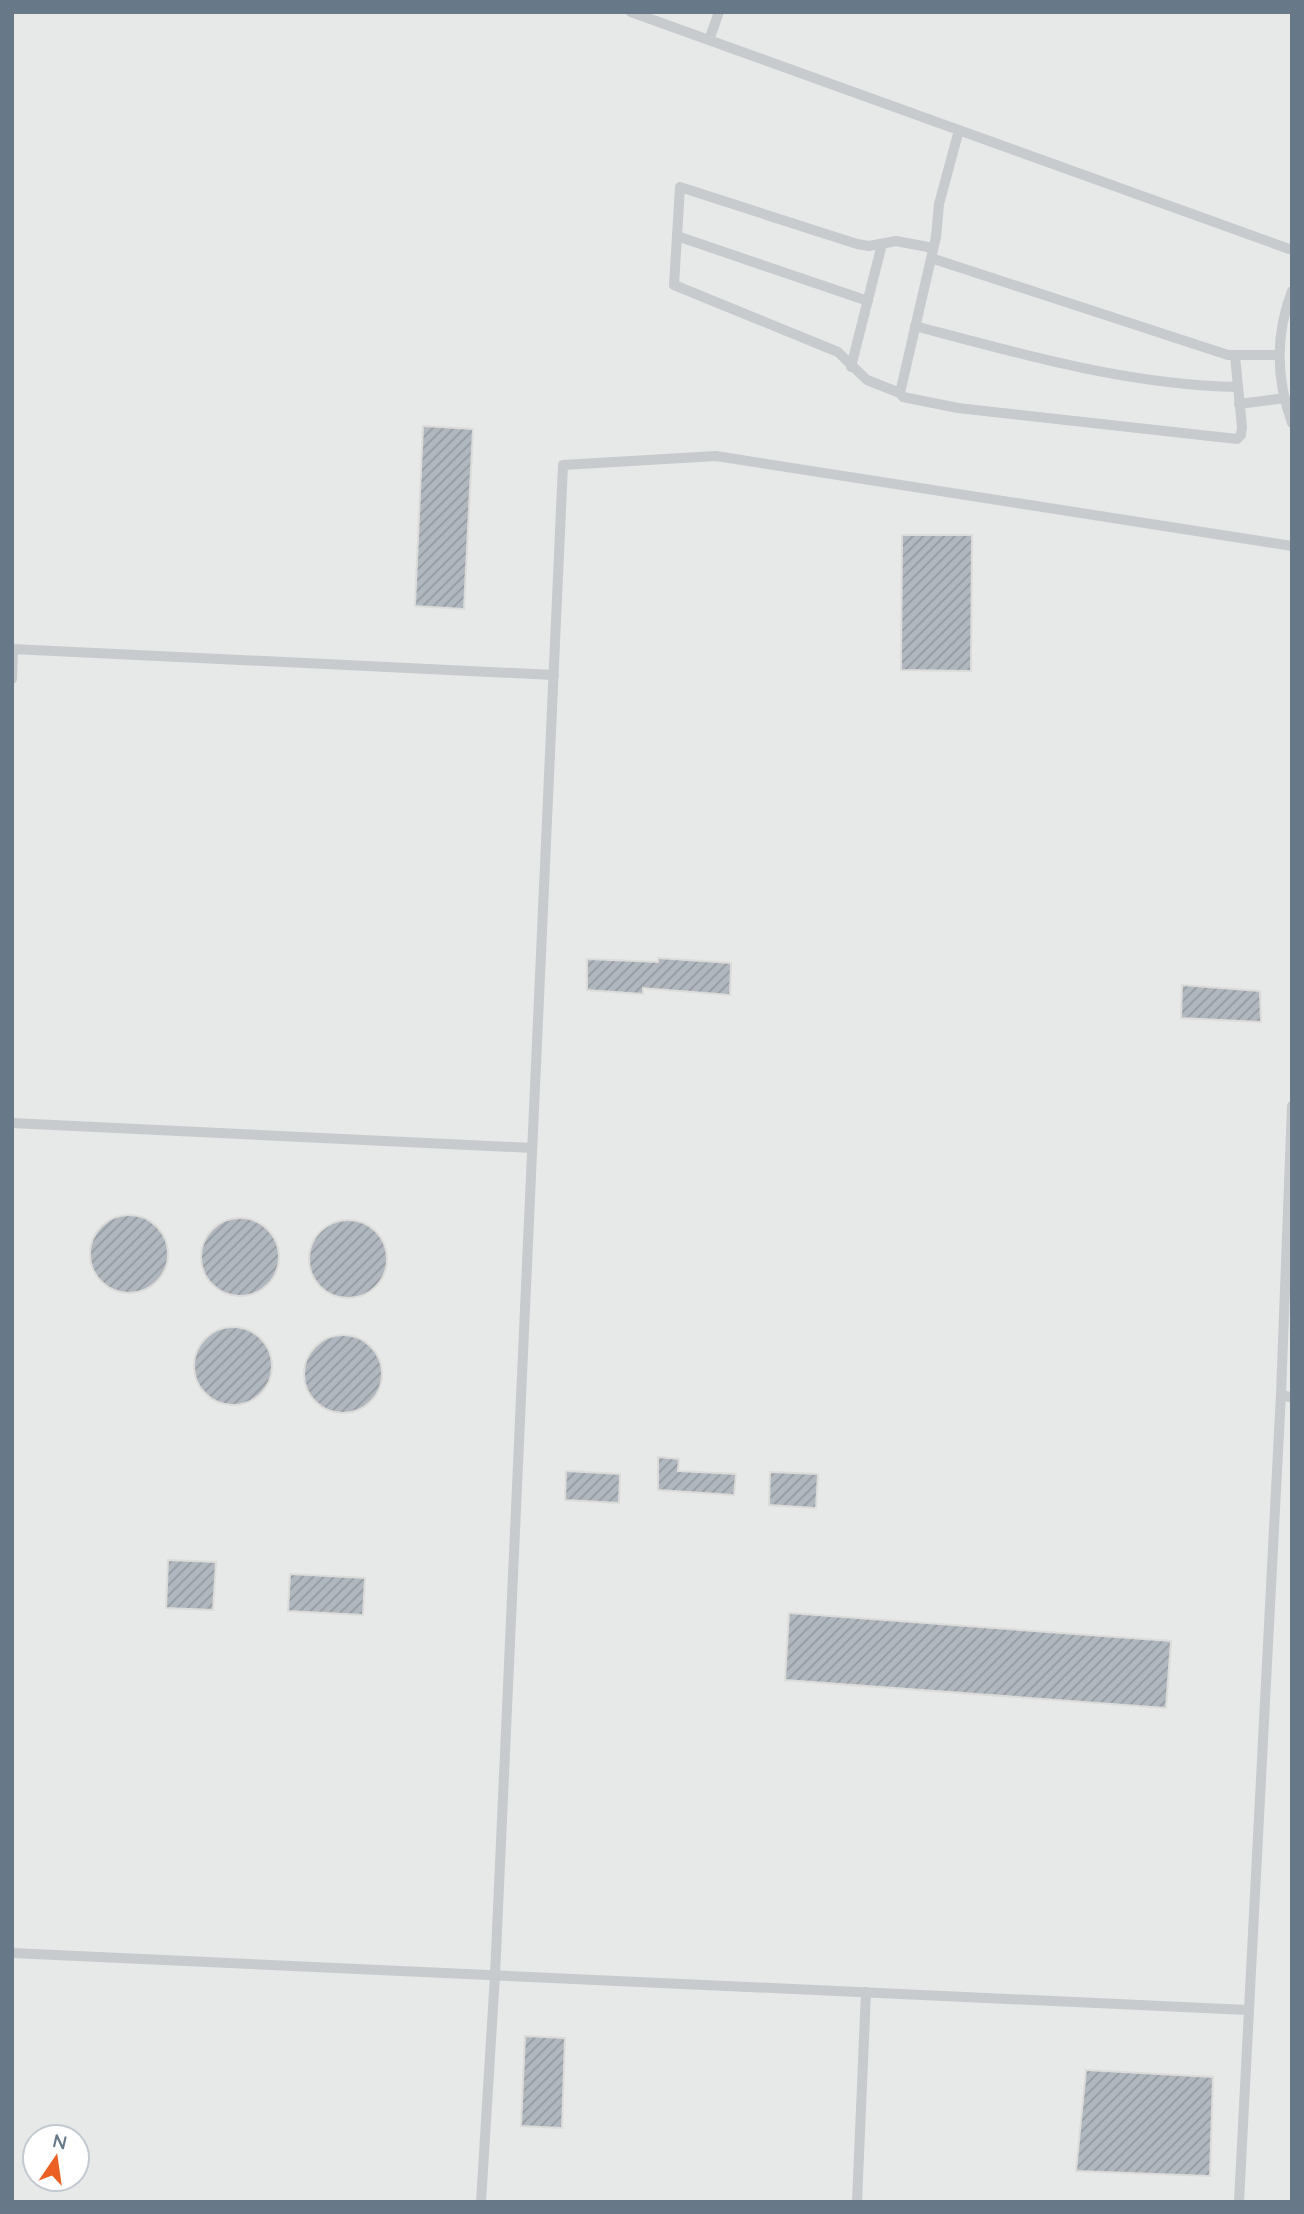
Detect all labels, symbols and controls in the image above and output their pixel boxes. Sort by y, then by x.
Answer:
north arrow [21,2123,91,2193]
text: N [50,2128,69,2155]

